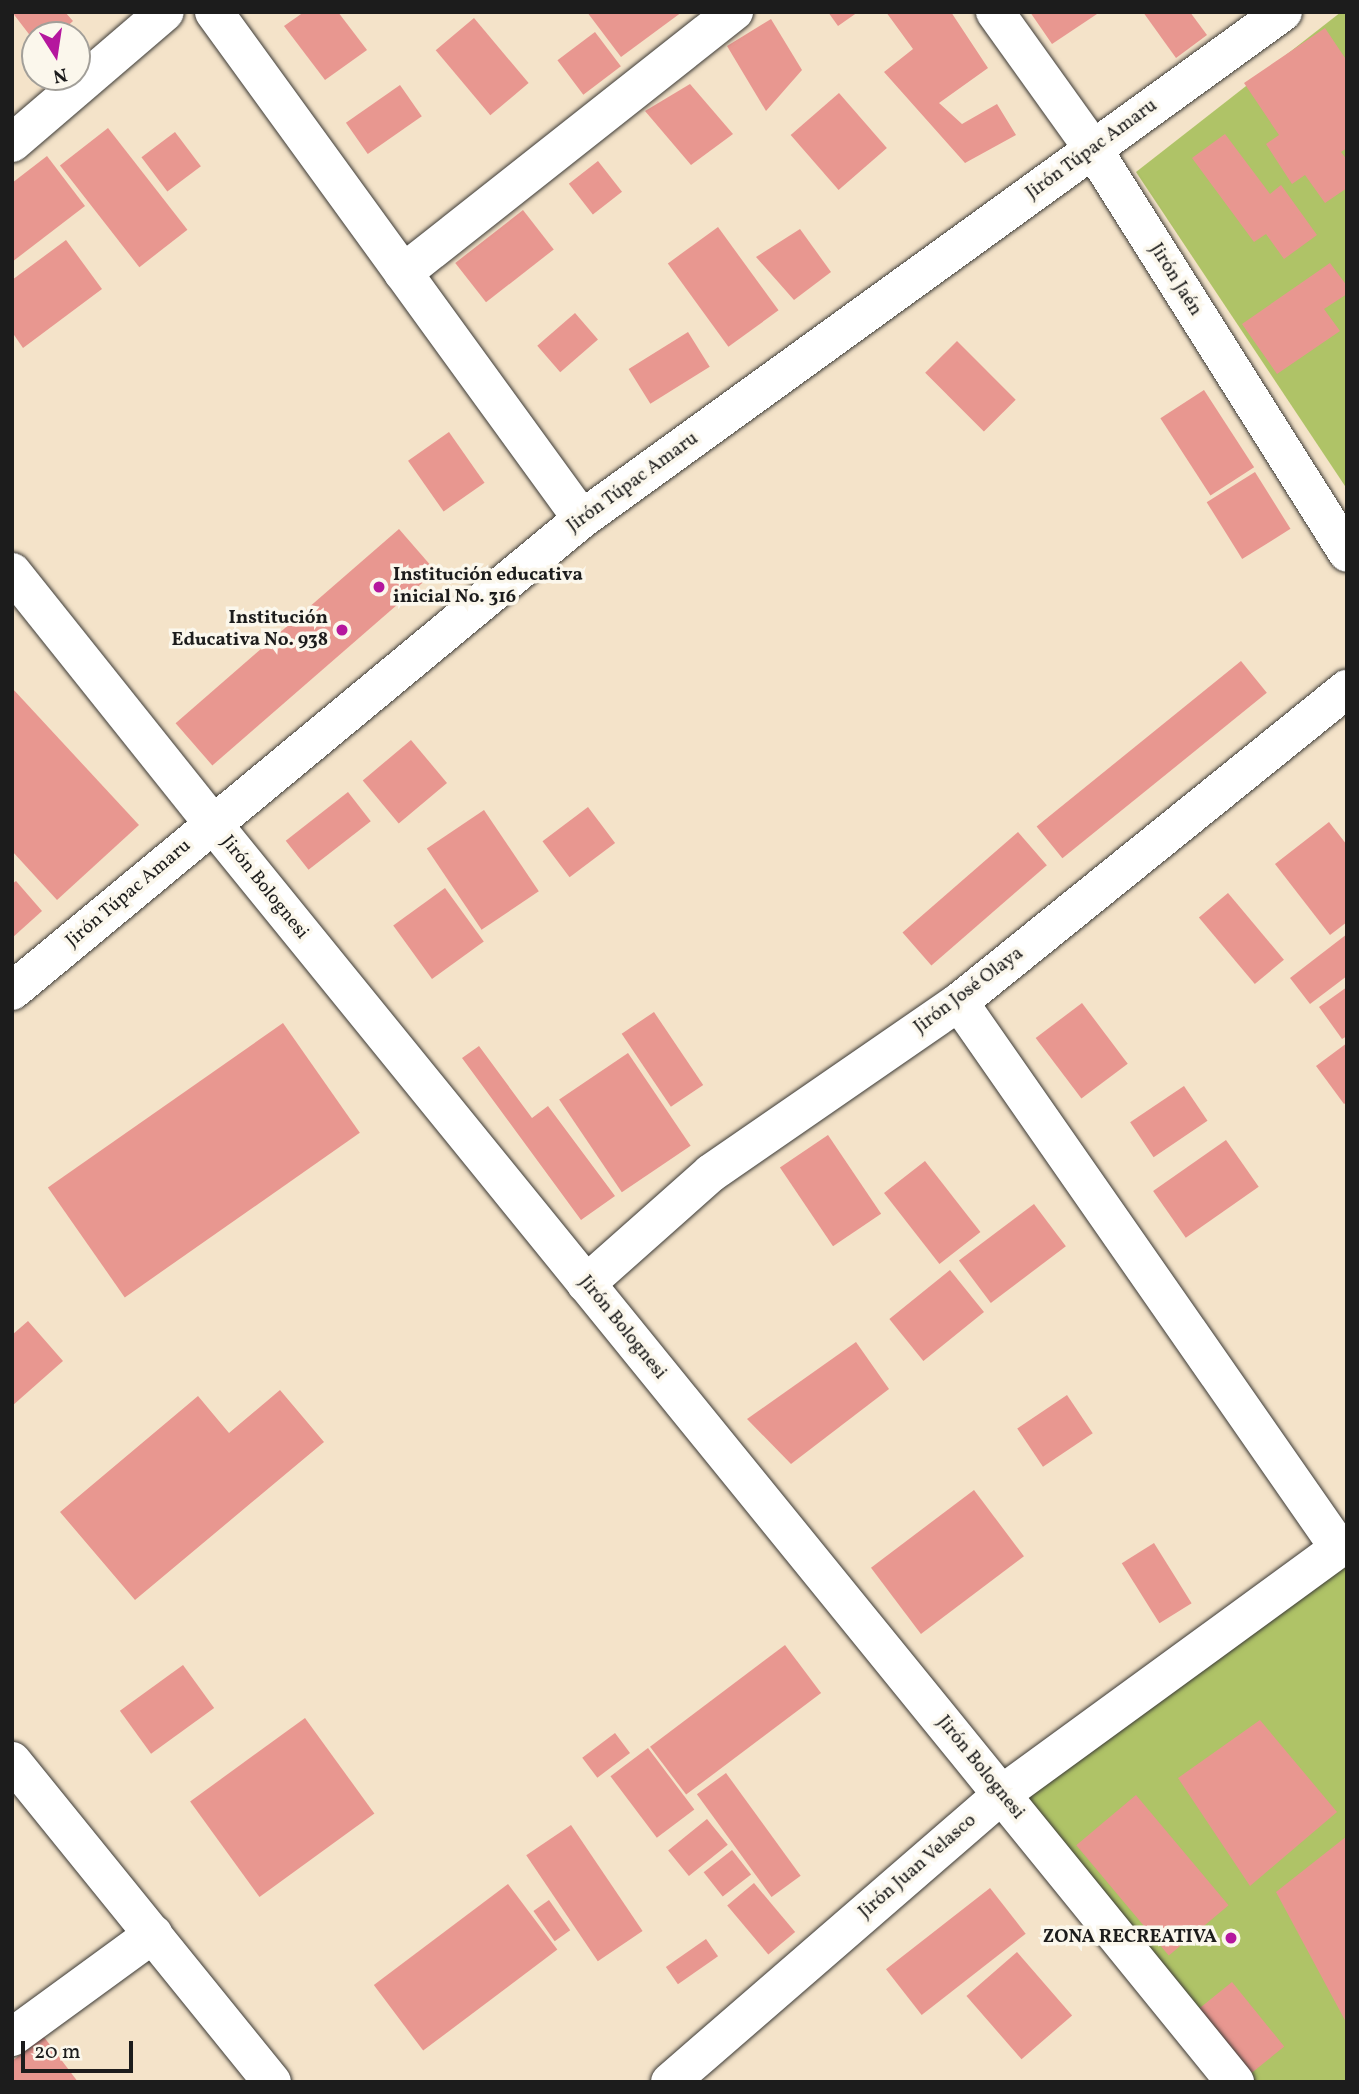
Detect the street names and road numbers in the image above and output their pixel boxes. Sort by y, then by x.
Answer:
street label: Jirón Túpac Amaru [1022,95,1162,205]
street label: Jirón Jaén [1144,240,1206,320]
street label: Jirón Túpac Amaru [563,428,703,538]
street label: Jirón Bolognesi [215,832,313,944]
street label: Jirón Túpac Amaru [62,835,196,953]
street label: Jirón José Olaya [910,943,1028,1039]
street label: Jirón Bolognesi [573,1272,671,1384]
street label: Jirón Bolognesi [931,1712,1029,1824]
street label: Jirón Juan Velasco [854,1810,982,1924]

